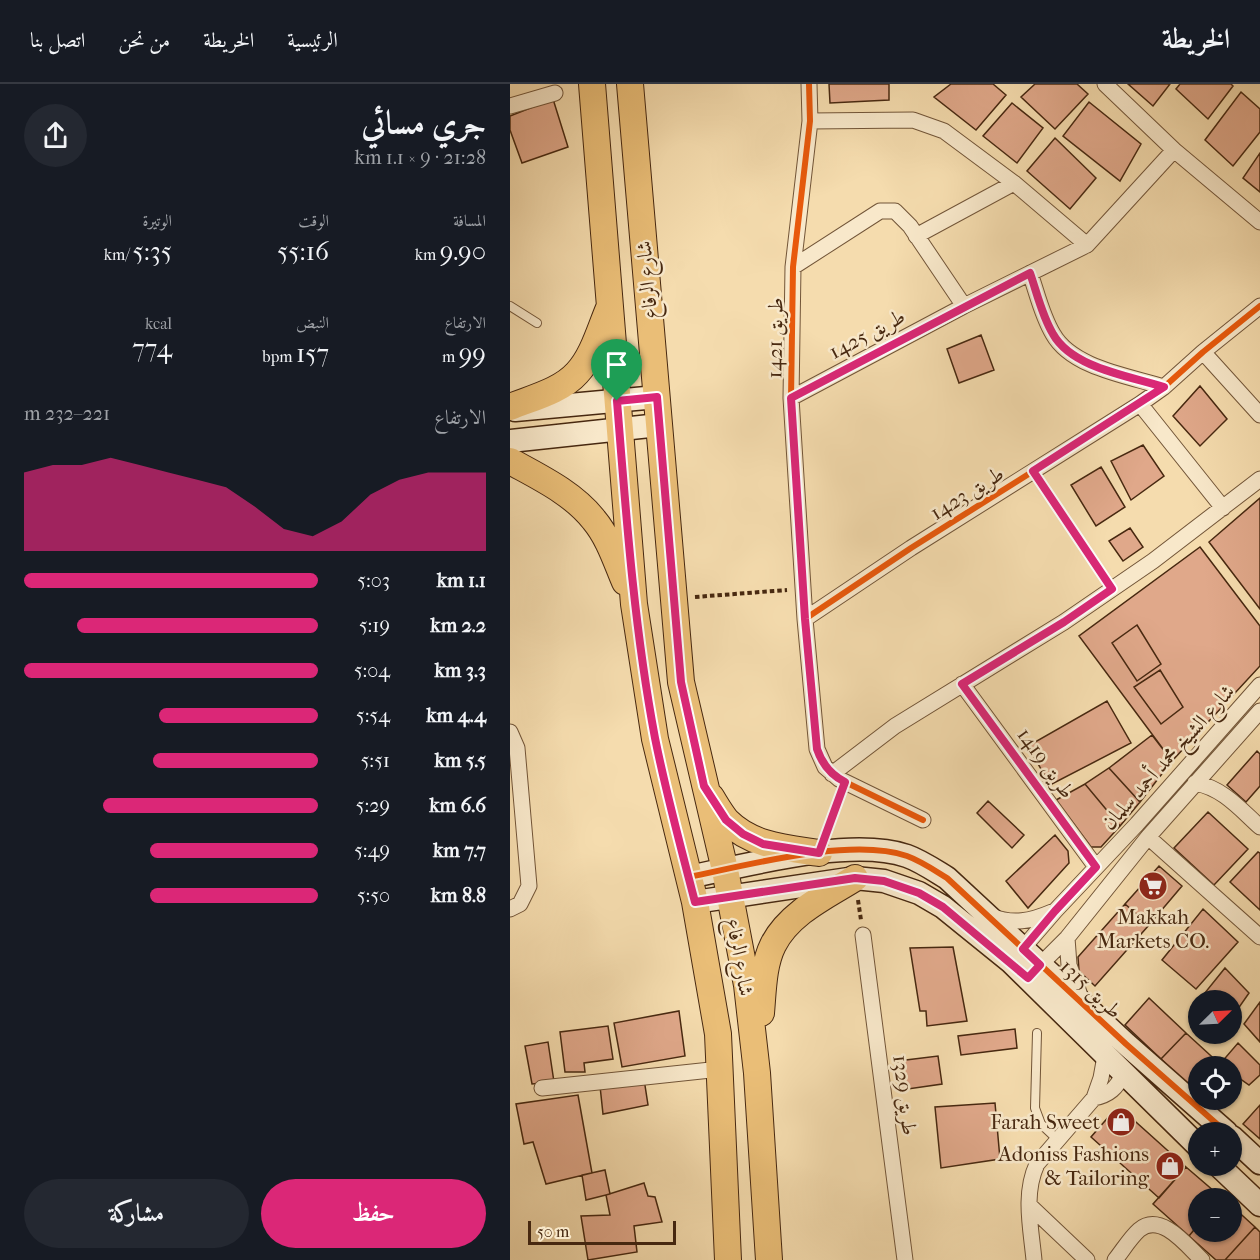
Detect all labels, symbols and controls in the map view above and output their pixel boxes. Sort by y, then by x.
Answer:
text: الخريطة [1162,22,1230,55]
text: اتصل بنا [30,28,85,52]
text: من نحن [118,28,170,52]
text: الخريطة [203,28,254,52]
text: الرئيسية [287,28,338,52]
button: share [24,104,87,167]
text: جري مسائي [361,104,486,143]
text: 21:28 · 9 × 1.1 km [355,146,486,169]
text: الوتيرة [142,211,172,230]
text: الوقت [298,211,329,230]
text: المسافة [453,211,486,230]
text: 5:35 [133,236,172,267]
text: 55:16 [277,236,329,267]
text: 9.90 [440,236,486,267]
street label: شارع الرفاع [632,239,668,320]
text: /km [104,245,133,264]
text: km [415,245,440,264]
street label: طريق 1421 [762,297,789,379]
street label: طريق 1425 [825,304,910,365]
text: النبض [296,313,329,332]
text: الارتفاع [444,313,486,332]
text: kcal [145,314,172,333]
text: 774 [132,333,172,364]
text: 157 [296,338,329,369]
text: 99 [459,338,486,369]
pin [591,339,642,401]
text: bpm [262,347,296,366]
text: m [442,347,459,366]
icon: arrive [600,348,633,381]
text: 221–232 m [24,402,110,425]
text: الارتفاع [434,406,486,429]
street label: طريق 1423 [926,461,1009,526]
text: 5:03 [357,569,390,592]
text: 1.1 km [437,569,486,592]
text: 5:19 [359,614,390,637]
text: 2.2 km [430,614,486,637]
text: 5:04 [354,659,390,682]
text: 3.3 km [435,659,486,682]
street label: شارع الشيخ محمد أحمد سلمان [1094,677,1245,839]
text: 5:54 [356,704,390,727]
text: 4.4 km [426,704,486,727]
street label: طريق 1419 [1012,723,1080,804]
text: 5:51 [361,749,390,772]
text: 5.5 km [434,749,486,772]
text: 5:29 [356,794,390,817]
text: 6.6 km [429,794,486,817]
text: 5:49 [354,839,390,862]
text: 7.7 km [433,839,486,862]
supermarket icon: Makkah Markets CO. [1137,870,1169,902]
text: 5:50 [357,884,390,907]
text: 8.8 km [431,884,486,907]
place label: Makkah Markets CO. [1097,905,1209,953]
street label: شارع الرفاع [715,916,759,999]
street label: طريق 1315 [1055,954,1127,1024]
north arrow [1188,990,1242,1044]
map controls [1188,990,1242,1242]
street label: طريق 1329 [887,1053,922,1137]
button: locate [1188,1056,1242,1110]
shop icon: Farah Sweet [1105,1106,1137,1138]
place label: Farah Sweet [990,1110,1101,1134]
button: + [1188,1122,1242,1176]
place label: Adoniss Fashions & Tailoring [997,1142,1150,1190]
shop icon: Adoniss Fashions & Tailoring [1154,1150,1186,1182]
button: مشاركة [24,1179,249,1248]
button: حفظ [261,1179,486,1248]
button: − [1188,1188,1242,1242]
scale bar [528,1218,676,1246]
text: 50 m [537,1222,569,1241]

